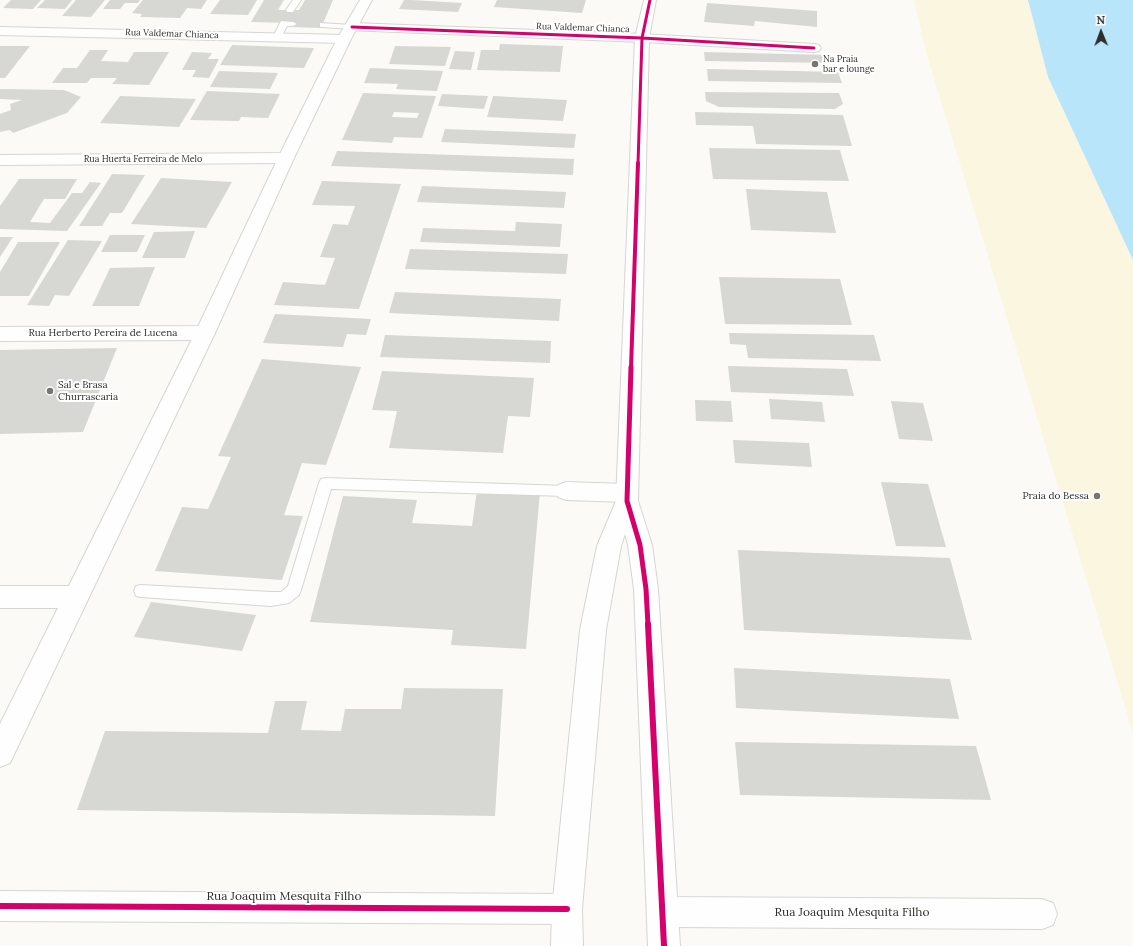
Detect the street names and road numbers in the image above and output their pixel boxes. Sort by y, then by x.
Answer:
street label: Rua Valdemar Chianca [536,21,630,35]
street label: Rua Valdemar Chianca [125,27,219,41]
street label: Rua Huerta Ferreira de Melo [84,154,202,164]
street label: Rua Herberto Pereira de Lucena [29,327,177,339]
street label: Rua Joaquim Mesquita Filho [207,890,361,904]
street label: Rua Joaquim Mesquita Filho [775,906,929,920]

